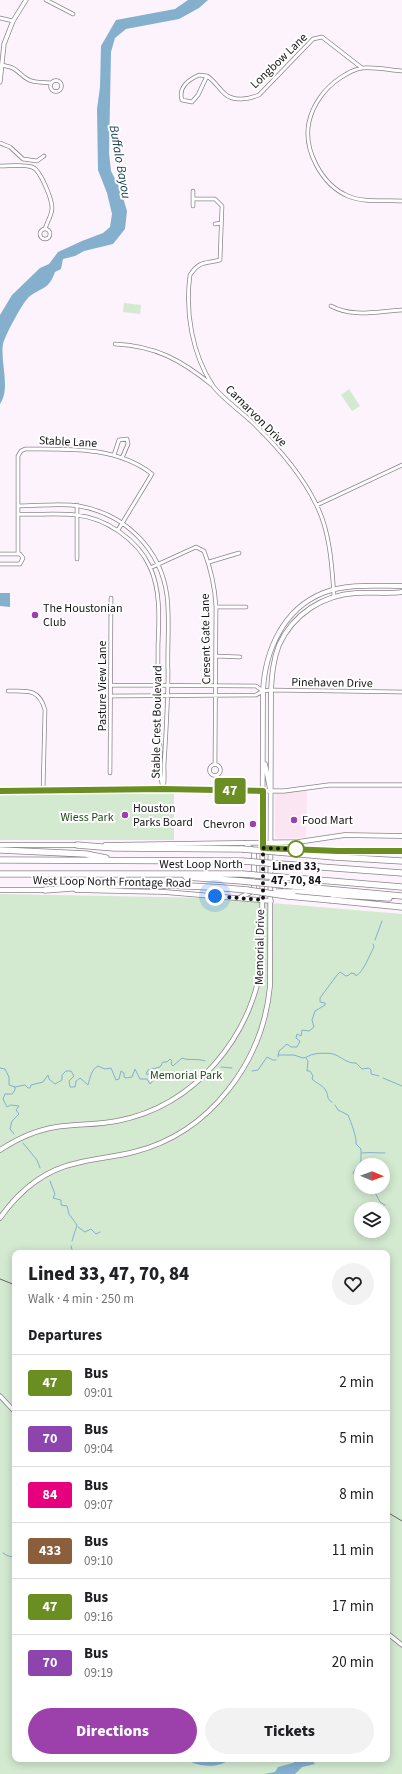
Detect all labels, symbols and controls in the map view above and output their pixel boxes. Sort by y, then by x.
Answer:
street label: Longbow Lane [247,29,311,93]
water label: Buffalo Bayou [105,124,135,200]
street label: Carnarvon Drive [221,381,291,451]
street label: Stable Lane [38,432,98,452]
street label: Cresent Gate Lane [197,593,215,685]
place label: The Houstonian Club [43,600,122,631]
marker: The Houstonian Club [30,610,40,620]
street label: Pasture View Lane [94,641,111,731]
street label: Stable Crest Boulevard [148,665,166,779]
street label: Pinehaven Drive [291,674,373,692]
line badge: 47 [212,778,248,804]
text: 47 [223,781,237,801]
place label: Houston Parks Board [133,800,193,831]
park label: Wiess Park [60,809,114,826]
marker: Houston Parks Board [120,810,130,820]
place label: Food Mart [302,812,353,829]
marker: Food Mart [289,815,299,825]
place label: Chevron [203,816,245,833]
marker: Chevron [248,819,258,829]
marker: Lined 33, 47, 70, 84 [287,840,305,858]
street label: West Loop North [159,856,243,873]
place label: Lined 33, 47, 70, 84 [271,858,322,889]
street label: West Loop North Frontage Road [33,872,191,892]
your location [205,886,225,906]
street label: Memorial Drive [251,909,269,985]
park label: Memorial Park [150,1067,222,1084]
north arrow [354,1158,390,1194]
map controls [354,1158,390,1238]
button: layers [354,1202,390,1238]
text: Lined 33, 47, 70, 84 [28,1261,189,1288]
button: heart [332,1263,374,1305]
text: Walk · 4 min · 250 m [28,1290,134,1308]
text: Departures [28,1325,102,1346]
text: Bus [84,1363,108,1384]
text: 2 min [339,1372,374,1393]
text: 47 [43,1373,57,1393]
text: 09:01 [84,1384,113,1402]
text: Bus [84,1419,108,1440]
text: 5 min [339,1428,374,1449]
text: 70 [43,1429,57,1449]
text: 09:04 [84,1440,113,1458]
text: Bus [84,1475,108,1496]
text: 8 min [339,1484,374,1505]
text: 84 [43,1485,57,1505]
text: 09:07 [84,1496,113,1514]
text: Bus [84,1531,108,1552]
text: 11 min [332,1540,374,1561]
text: 433 [39,1541,61,1561]
text: 09:10 [84,1552,113,1570]
text: Bus [84,1587,108,1608]
text: 17 min [332,1596,374,1617]
text: 47 [43,1597,57,1617]
text: 09:16 [84,1608,113,1626]
text: Bus [84,1643,108,1664]
text: 20 min [332,1652,374,1673]
text: 70 [43,1653,57,1673]
text: 09:19 [84,1664,113,1682]
button: Directions [28,1708,197,1754]
button: Tickets [205,1708,374,1754]

